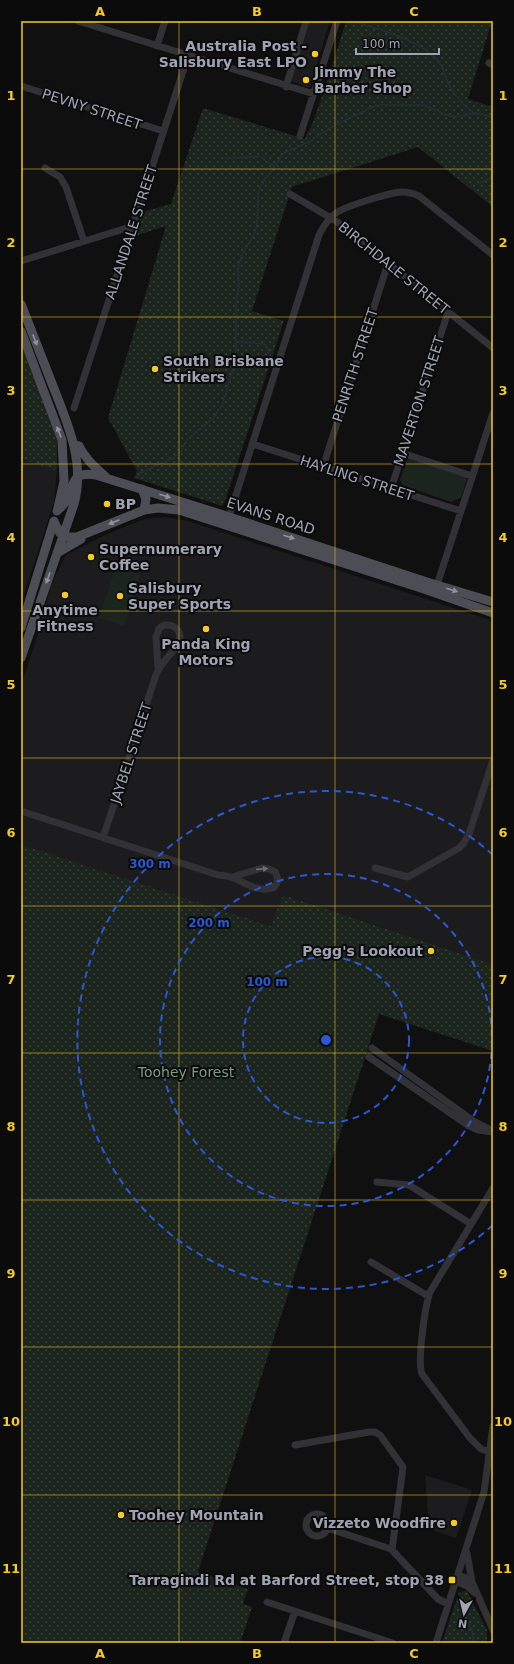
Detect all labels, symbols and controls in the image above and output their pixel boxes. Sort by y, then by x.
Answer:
text: A [95,4,105,19]
text: B [252,4,262,19]
text: C [409,4,419,19]
scale bar [356,30,439,56]
text: 100 m [362,37,400,51]
place label: Australia Post - Salisbury East LPO [159,38,307,70]
marker: Australia Post - Salisbury East LPO [310,49,320,59]
place label: Jimmy The Barber Shop [313,64,412,96]
marker: Jimmy The Barber Shop [301,75,311,85]
street label: PEVNY STREET [40,85,144,133]
text: 1 [6,88,16,103]
text: 1 [498,88,508,103]
street label: ALLANDALE STREET [102,162,160,301]
street label: BIRCHDALE STREET [335,218,453,318]
text: 2 [6,235,16,250]
text: 2 [498,235,508,250]
street label: PENRITH STREET [329,306,381,424]
street label: MAVERTON STREET [390,334,448,468]
one-way arrow [33,335,39,347]
place label: South Brisbane Strikers [163,353,284,385]
marker: South Brisbane Strikers [150,364,160,374]
text: 3 [6,383,16,398]
text: 3 [498,383,508,398]
one-way arrow [56,425,62,437]
street label: HAYLING STREET [298,452,416,504]
one-way arrow [159,494,171,500]
street label: EVANS ROAD [225,494,317,538]
place label: BP [115,496,136,512]
marker: BP [102,499,112,509]
one-way arrow [107,519,119,525]
text: 4 [6,530,16,545]
text: 4 [498,530,508,545]
one-way arrow [283,534,295,540]
place label: Supernumerary Coffee [99,541,222,573]
marker: Supernumerary Coffee [86,552,96,562]
one-way arrow [45,572,51,584]
place label: Salisbury Super Sports [128,580,231,612]
one-way arrow [447,587,459,593]
marker: Anytime Fitness [60,590,70,600]
marker: Salisbury Super Sports [115,591,125,601]
place label: Anytime Fitness [32,602,98,634]
marker: Panda King Motors [201,624,211,634]
place label: Panda King Motors [161,636,251,668]
text: 5 [6,677,16,692]
text: 5 [498,677,508,692]
street label: JAYBEL STREET [107,700,155,806]
text: 6 [6,825,16,840]
text: 6 [498,825,508,840]
text: 300 m [129,857,171,871]
one-way arrow [256,866,269,873]
text: 200 m [188,916,230,930]
place label: Pegg's Lookout [302,943,423,959]
marker: Pegg's Lookout [426,946,436,956]
text: 7 [6,972,16,987]
text: 7 [498,972,508,987]
text: 100 m [246,975,288,989]
centre of rings [319,1033,333,1047]
park label: Toohey Forest [137,1064,235,1080]
text: 8 [6,1119,16,1134]
text: 8 [498,1119,508,1134]
text: 9 [6,1266,16,1281]
text: 9 [498,1266,508,1281]
text: 10 [2,1414,20,1429]
text: 10 [494,1414,512,1429]
place label: Toohey Mountain [129,1507,264,1523]
marker: Toohey Mountain [116,1510,126,1520]
place label: Vizzeto Woodfire [313,1515,446,1531]
marker: Vizzeto Woodfire [449,1518,459,1528]
text: 11 [2,1561,20,1576]
text: 11 [494,1561,512,1576]
place label: Tarragindi Rd at Barford Street, stop 38 [129,1572,444,1588]
marker: Tarragindi Rd at Barford Street, stop 38 [447,1575,457,1585]
north arrow [444,1594,484,1634]
text: N [457,1616,468,1630]
text: A [95,1646,105,1661]
text: B [252,1646,262,1661]
text: C [409,1646,419,1661]

